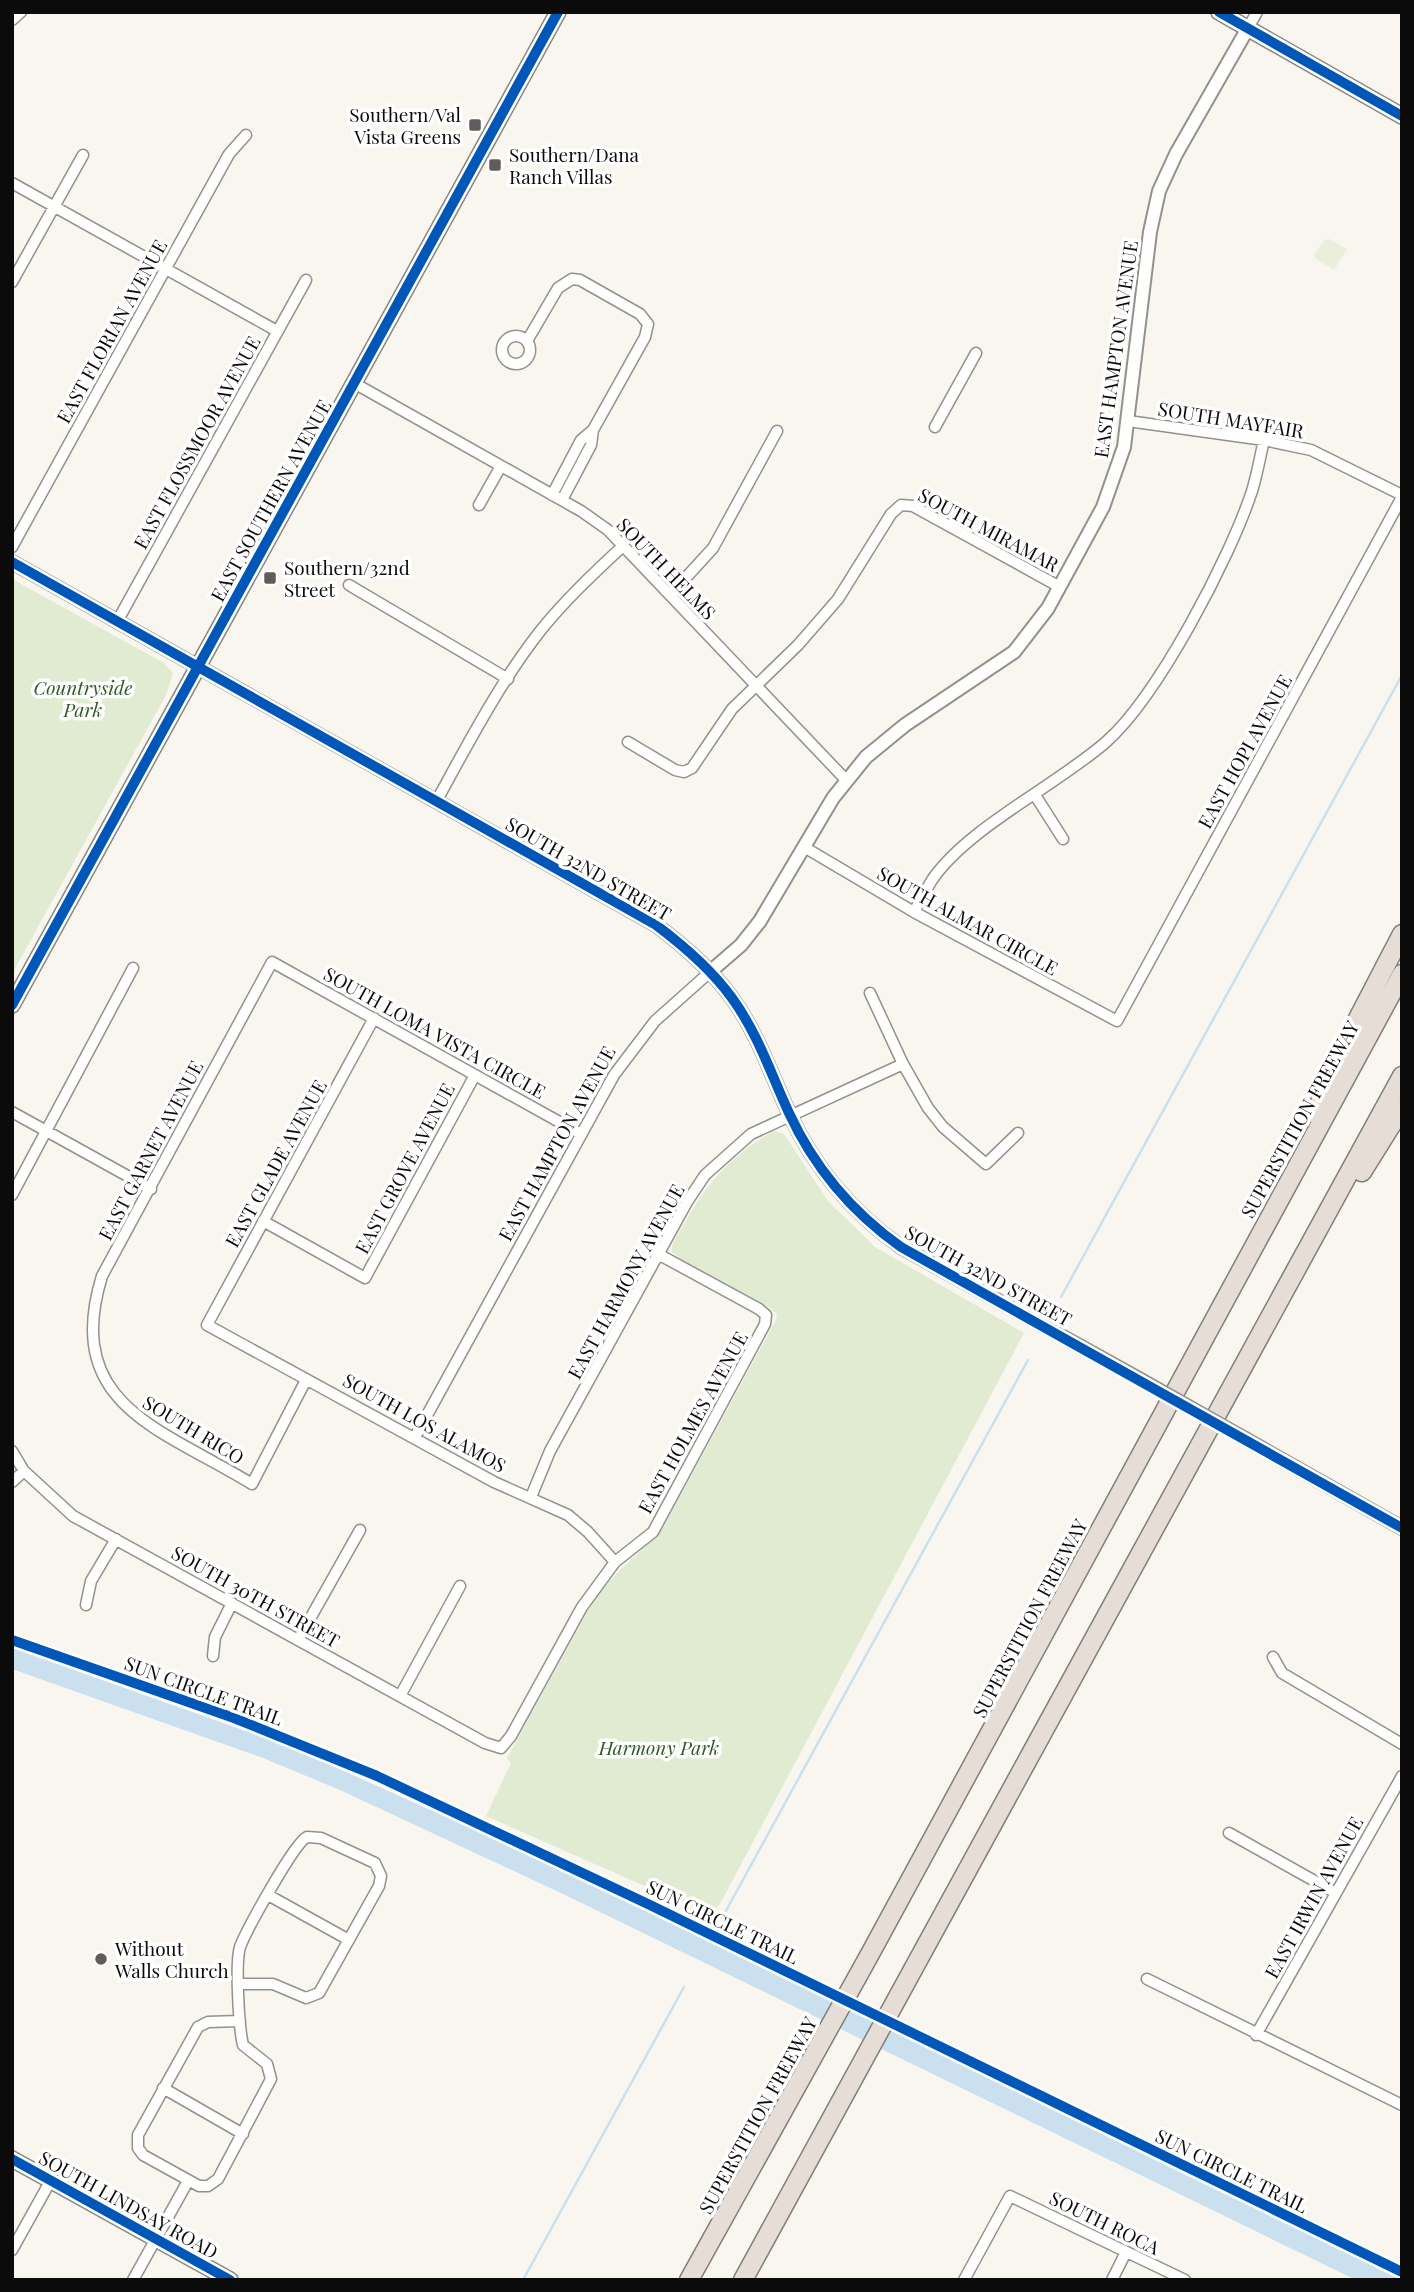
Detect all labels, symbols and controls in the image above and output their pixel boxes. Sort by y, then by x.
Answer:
place label: Southern/Val Vista Greens [349,101,462,149]
marker: Southern/Val Vista Greens [467,117,483,133]
place label: Southern/Dana Ranch Villas [509,141,640,189]
marker: Southern/Dana Ranch Villas [487,157,503,173]
street label: EAST FLORIAN AVENUE [50,235,172,427]
street label: EAST HAMPTON AVENUE [1087,239,1143,459]
street label: EAST FLOSSMOOR AVENUE [127,331,265,553]
street label: EAST SOUTHERN AVENUE [204,394,336,606]
street label: SOUTH MAYFAIR [1156,395,1306,443]
street label: SOUTH MIRAMAR [914,481,1064,577]
street label: SOUTH HELMS [612,511,722,625]
place label: Southern/32nd Street [284,554,410,602]
marker: Southern/32nd Street [262,570,278,586]
street label: EAST HOPI AVENUE [1191,669,1297,833]
park label: Countryside Park [34,674,132,722]
street label: SOUTH 32ND STREET [502,810,677,926]
street label: SOUTH ALMAR CIRCLE [873,859,1063,981]
street label: SOUTH LOMA VISTA CIRCLE [319,960,551,1104]
street label: SUPERSTITION FREEWAY [1234,1015,1364,1222]
street label: EAST HAMPTON AVENUE [491,1041,621,1245]
street label: EAST GARNET AVENUE [92,1056,208,1244]
street label: EAST GLADE AVENUE [218,1075,332,1251]
street label: EAST GROVE AVENUE [348,1078,460,1258]
street label: EAST HARMONY AVENUE [561,1179,689,1383]
street label: SOUTH 32ND STREET [901,1218,1077,1332]
street label: EAST HOLMES AVENUE [631,1326,753,1518]
street label: SOUTH LOS ALAMOS [339,1366,511,1478]
street label: SOUTH RICO [139,1389,249,1469]
street label: SUPERSTITION FREEWAY [966,1513,1093,1722]
street label: SOUTH 30TH STREET [167,1539,345,1653]
street label: SUN CIRCLE TRAIL [121,1649,287,1731]
park label: Harmony Park [598,1734,719,1760]
street label: EAST IRWIN AVENUE [1258,1811,1368,1983]
street label: SUN CIRCLE TRAIL [642,1873,804,1969]
place label: Without Walls Church [114,1935,229,1983]
marker: Without Walls Church [93,1951,109,1967]
street label: SUPERSTITION FREEWAY [692,2011,822,2218]
street label: SUN CIRCLE TRAIL [1151,2122,1313,2218]
street label: SOUTH LINDSAY ROAD [35,2144,223,2264]
street label: SOUTH ROCA [1046,2184,1165,2260]

